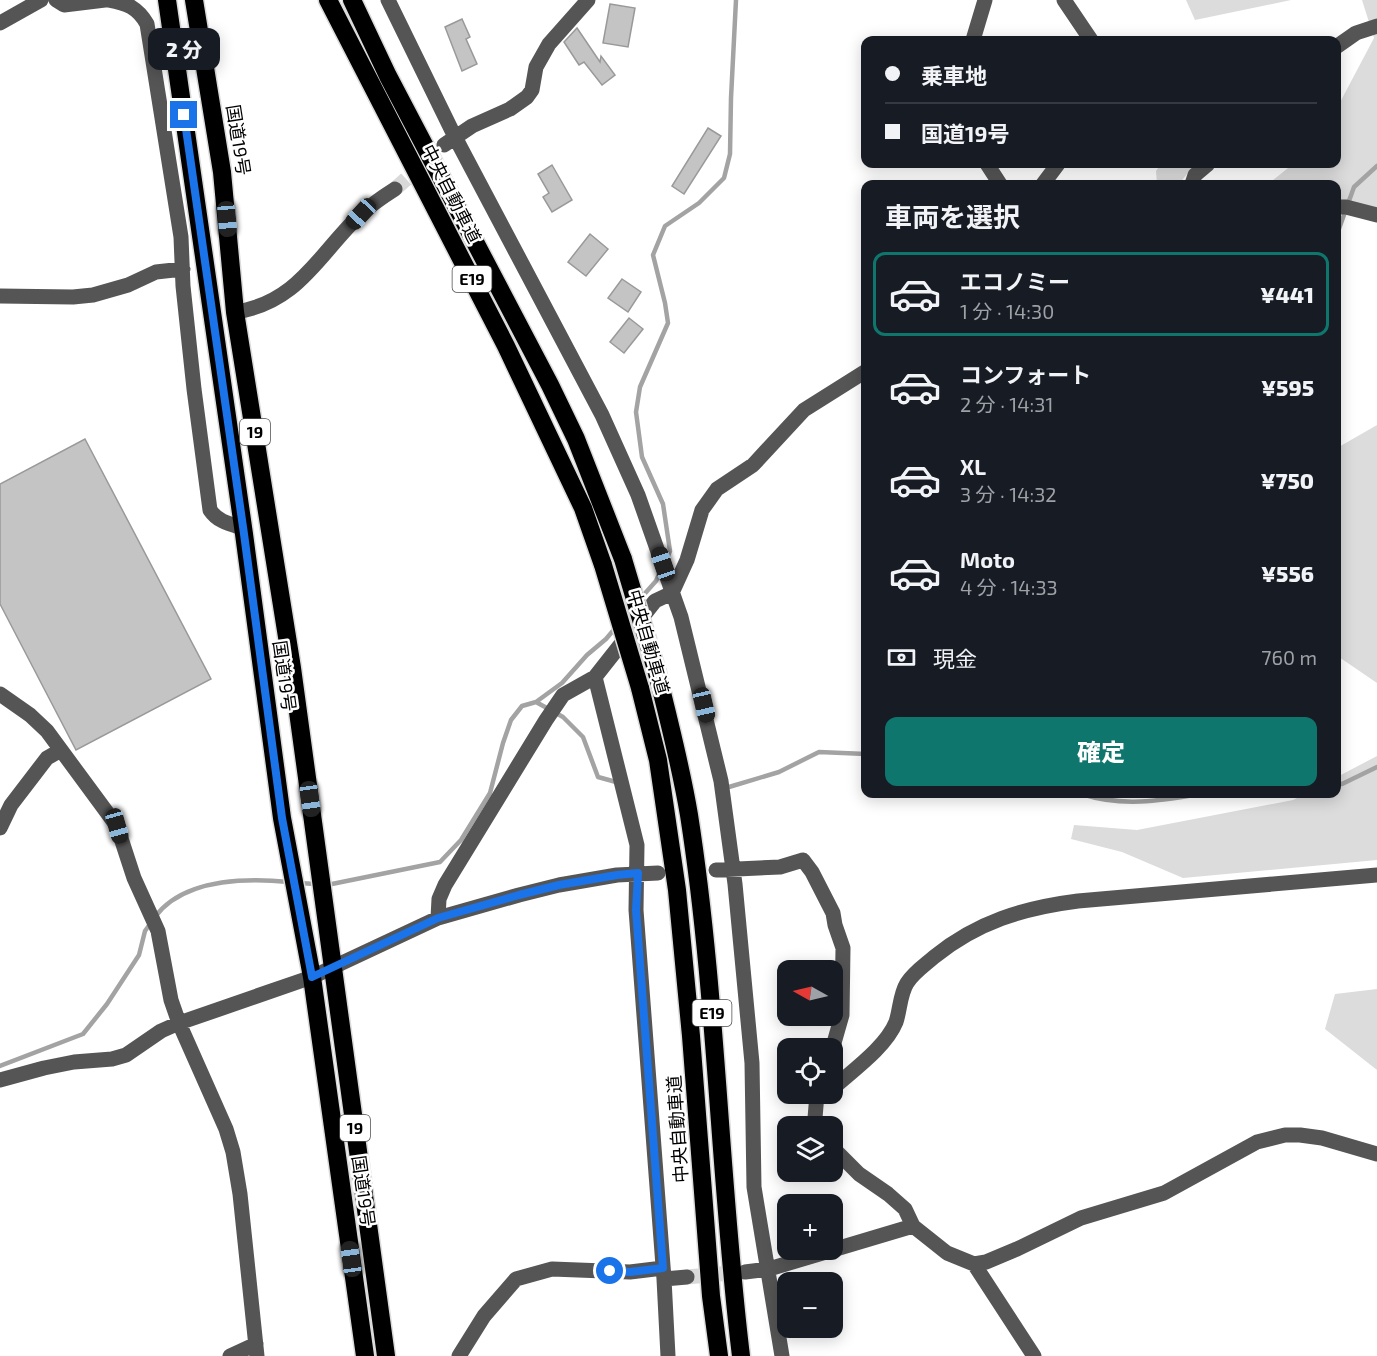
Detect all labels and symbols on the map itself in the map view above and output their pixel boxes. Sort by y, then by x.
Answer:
callout: 2 分 [148,28,220,70]
route end [170,101,197,128]
street label: 国道19号 [223,103,255,177]
street label: 中央自動車道 [418,140,486,247]
car [342,195,380,233]
car [216,200,238,238]
road number: E19 [452,266,492,292]
road number: 19 [240,419,270,445]
car [649,544,677,584]
street label: 中央自動車道 [624,587,674,697]
street label: 国道19号 [269,639,301,713]
car [691,685,717,725]
car [299,780,321,818]
car [103,806,131,846]
north arrow [777,960,843,1026]
road number: E19 [692,1000,732,1026]
street label: 中央自動車道 [662,1074,692,1184]
road number: 19 [340,1115,370,1141]
street label: 国道19号 [348,1154,380,1228]
car [340,1240,362,1278]
route start [596,1257,623,1284]

